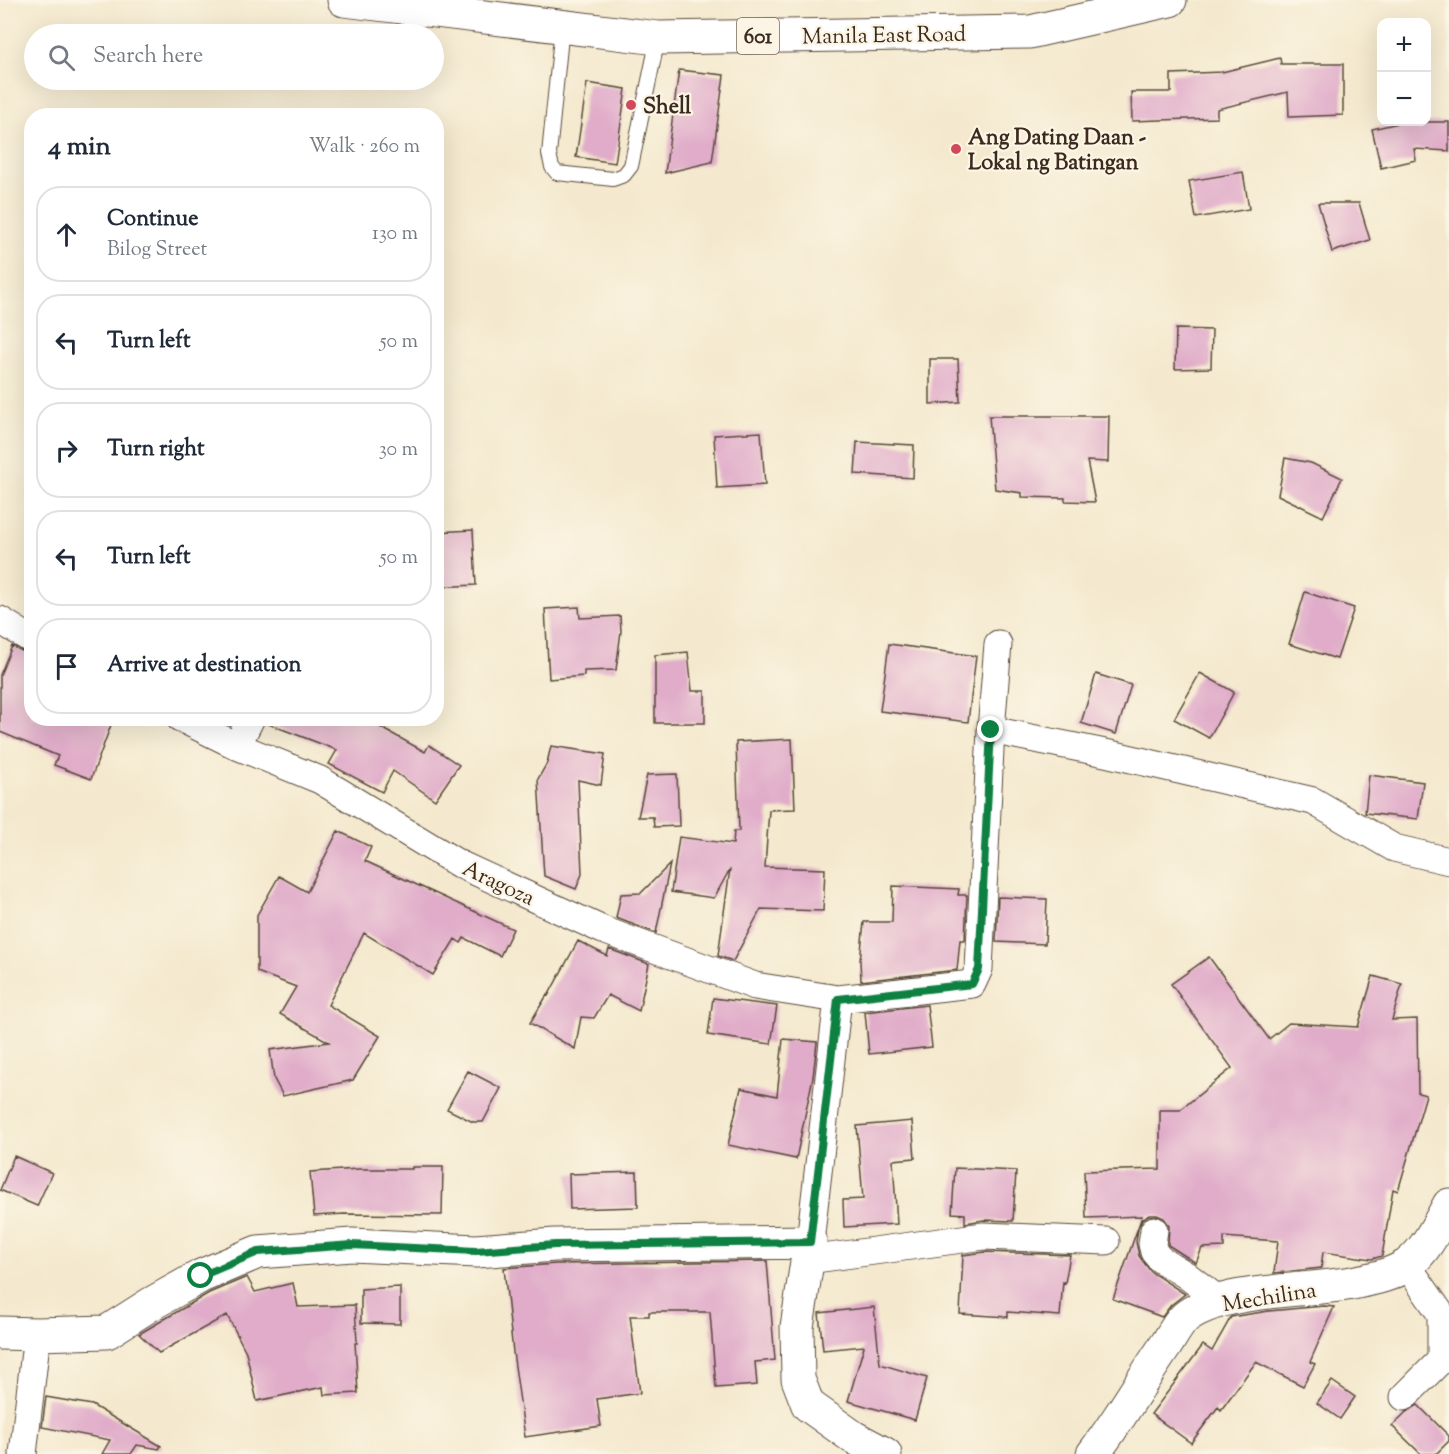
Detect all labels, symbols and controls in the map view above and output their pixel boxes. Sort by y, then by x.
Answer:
road number: 601 [737,18,779,54]
map controls [1377,18,1431,126]
button: + [1377,18,1431,72]
street label: Manila East Road [802,20,966,54]
search box [24,24,444,90]
icon: search [45,41,78,74]
text: Search here [93,41,203,73]
button: − [1377,72,1431,126]
place label: Shell [643,92,692,124]
marker: Shell [624,98,638,112]
place label: Ang Dating Daan - Lokal ng Batingan [968,123,1146,180]
text: 4 min [48,129,111,166]
text: Walk · 260 m [309,133,420,162]
marker: Ang Dating Daan - Lokal ng Batingan [949,142,963,156]
text: Continue [107,204,198,236]
icon: ahead [50,218,83,251]
text: 130 m [372,220,418,249]
text: Bilog Street [107,236,207,265]
icon: left [50,326,83,359]
text: Turn left [107,326,190,358]
text: 50 m [380,328,418,357]
icon: right [50,434,83,467]
text: Turn right [107,434,204,466]
text: 30 m [379,436,418,465]
icon: left [50,542,83,575]
text: Turn left [107,542,190,574]
text: 50 m [380,544,418,573]
icon: arrive [50,650,83,683]
text: Arrive at destination [107,650,302,682]
route end [977,716,1003,742]
street label: Aragoza [456,854,539,915]
route start [187,1262,213,1288]
street label: Mechilina [1220,1276,1319,1322]

